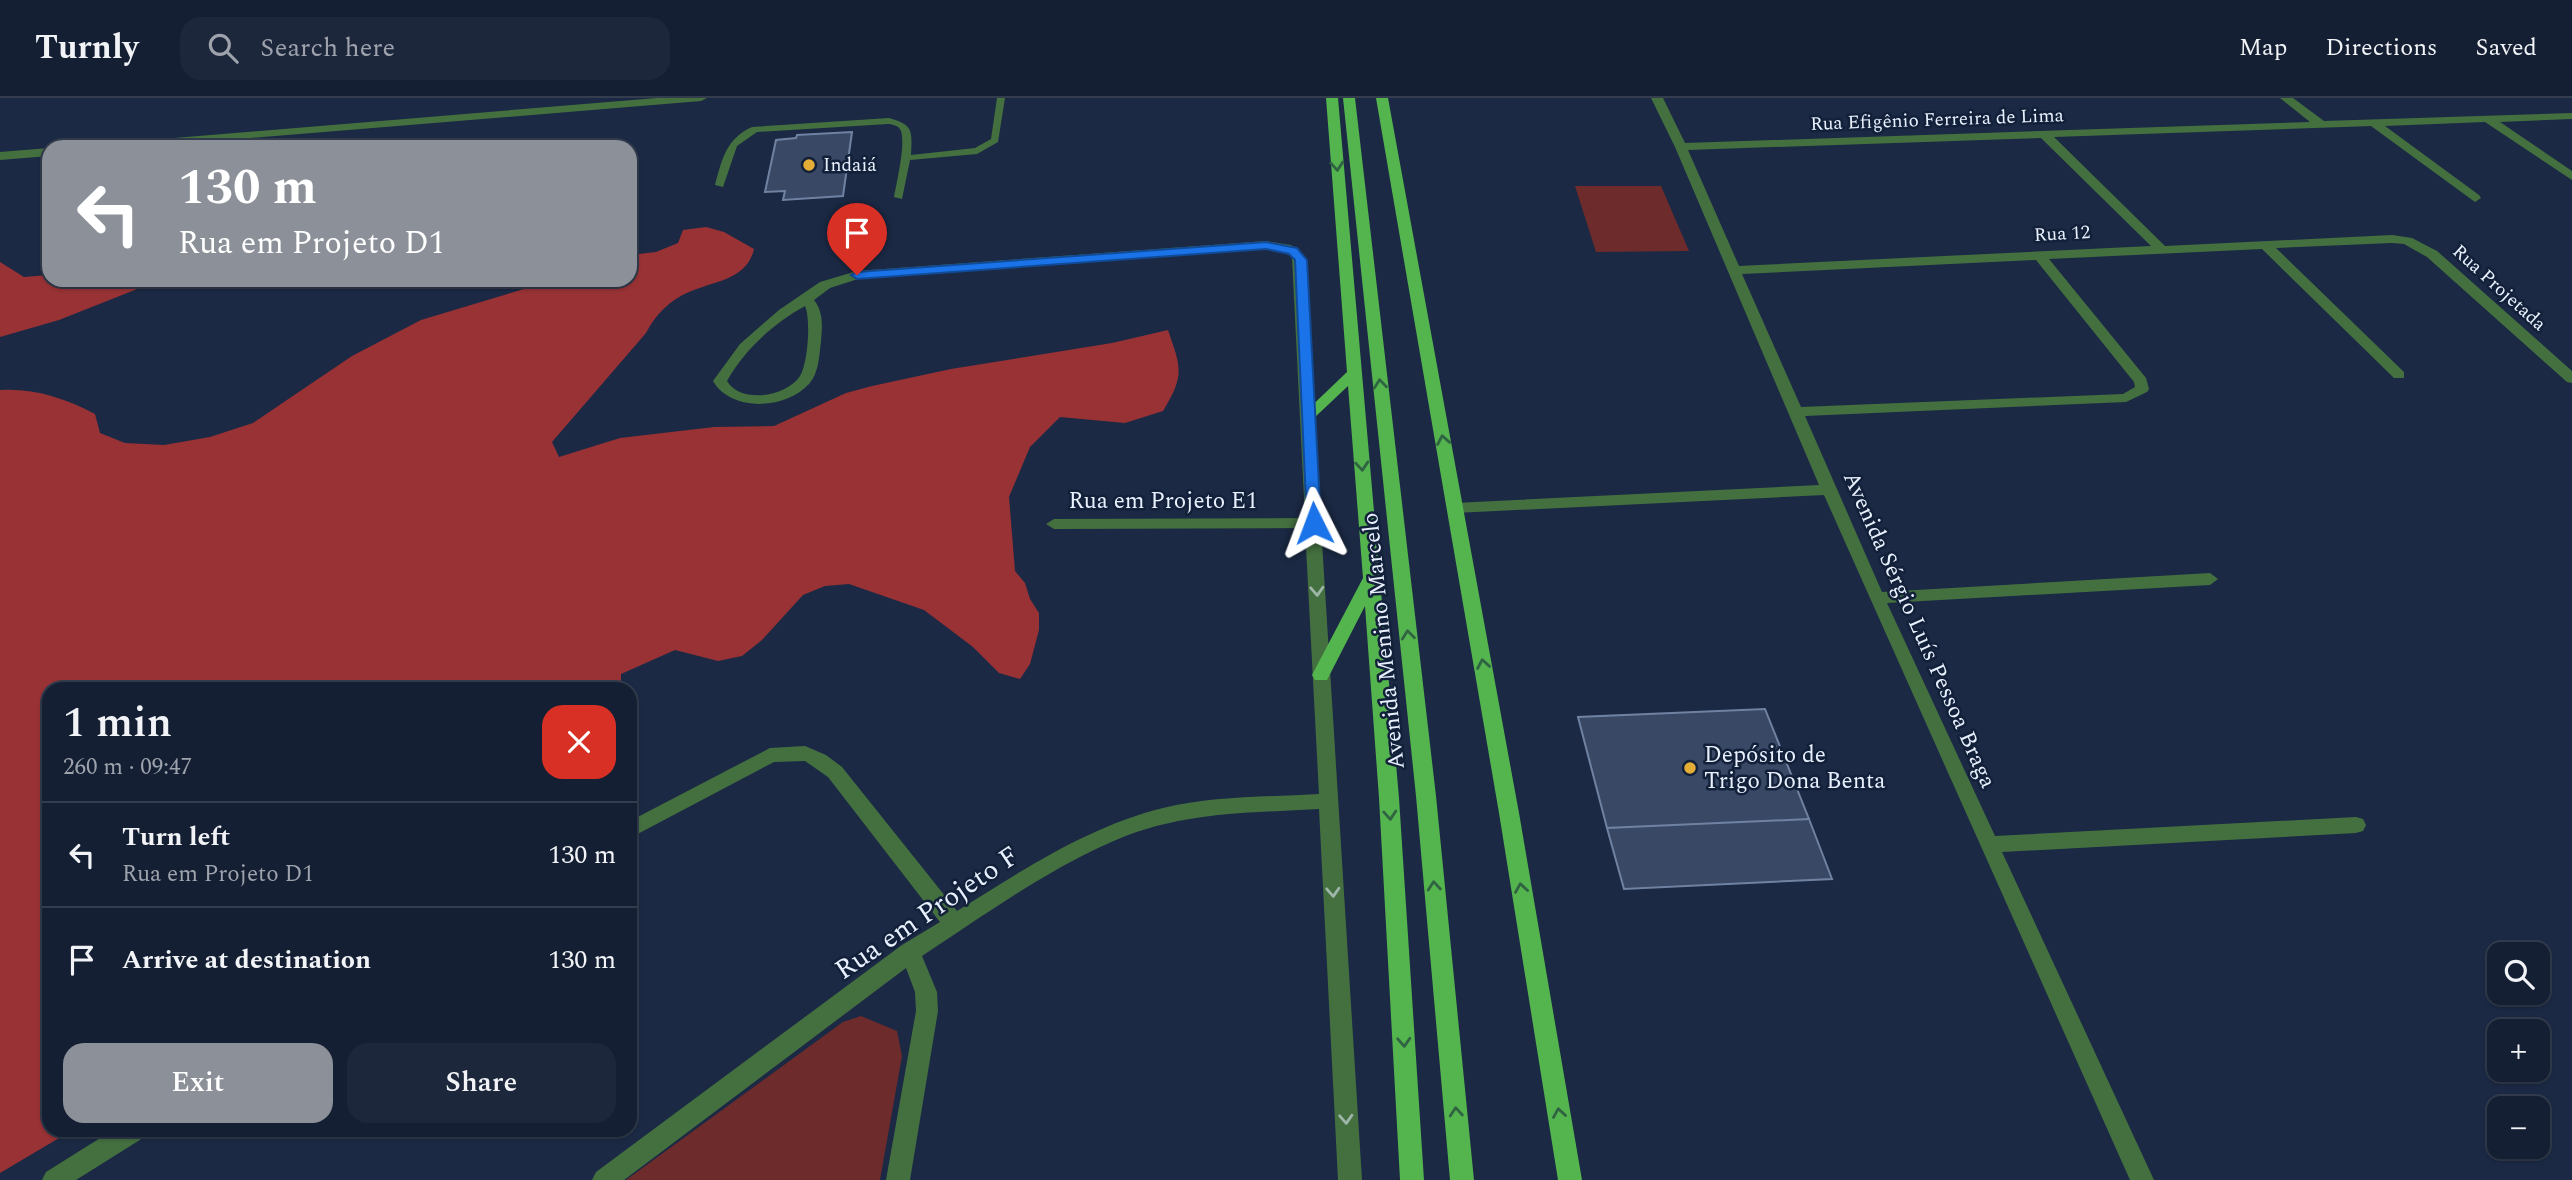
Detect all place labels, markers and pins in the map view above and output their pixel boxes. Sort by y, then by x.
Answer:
place label: Indaiá [823,151,877,180]
marker: Indaiá [801,157,817,173]
pin [827,203,887,275]
place label: Depósito de Trigo Dona Benta [1704,738,1885,799]
marker: Depósito de Trigo Dona Benta [1682,760,1698,776]

